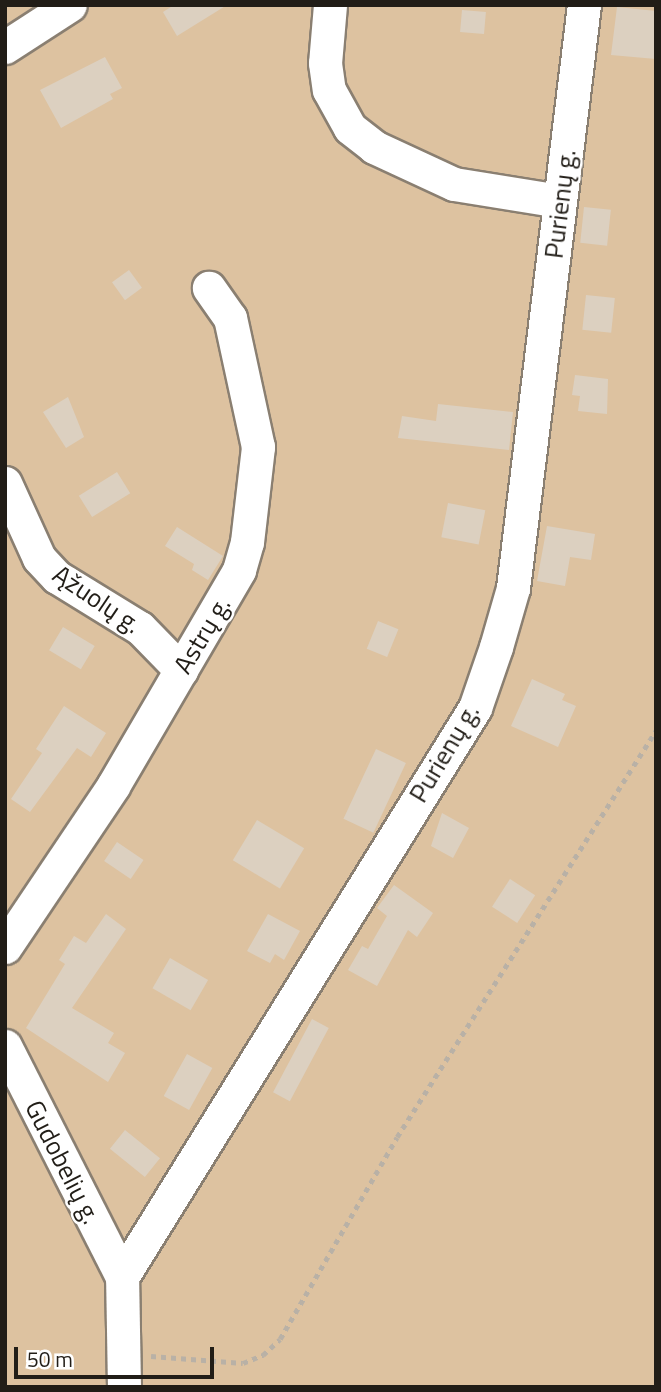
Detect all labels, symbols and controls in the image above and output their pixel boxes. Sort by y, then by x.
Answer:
street label: Purienų g. [538,148,582,260]
street label: Ąžuolų g. [47,558,147,640]
street label: Astrų g. [167,591,237,679]
street label: Purienų g. [402,698,486,808]
street label: Gudobelių g. [19,1095,107,1229]
scale bar [18,1332,217,1376]
text: 50 m [27,1343,73,1375]

